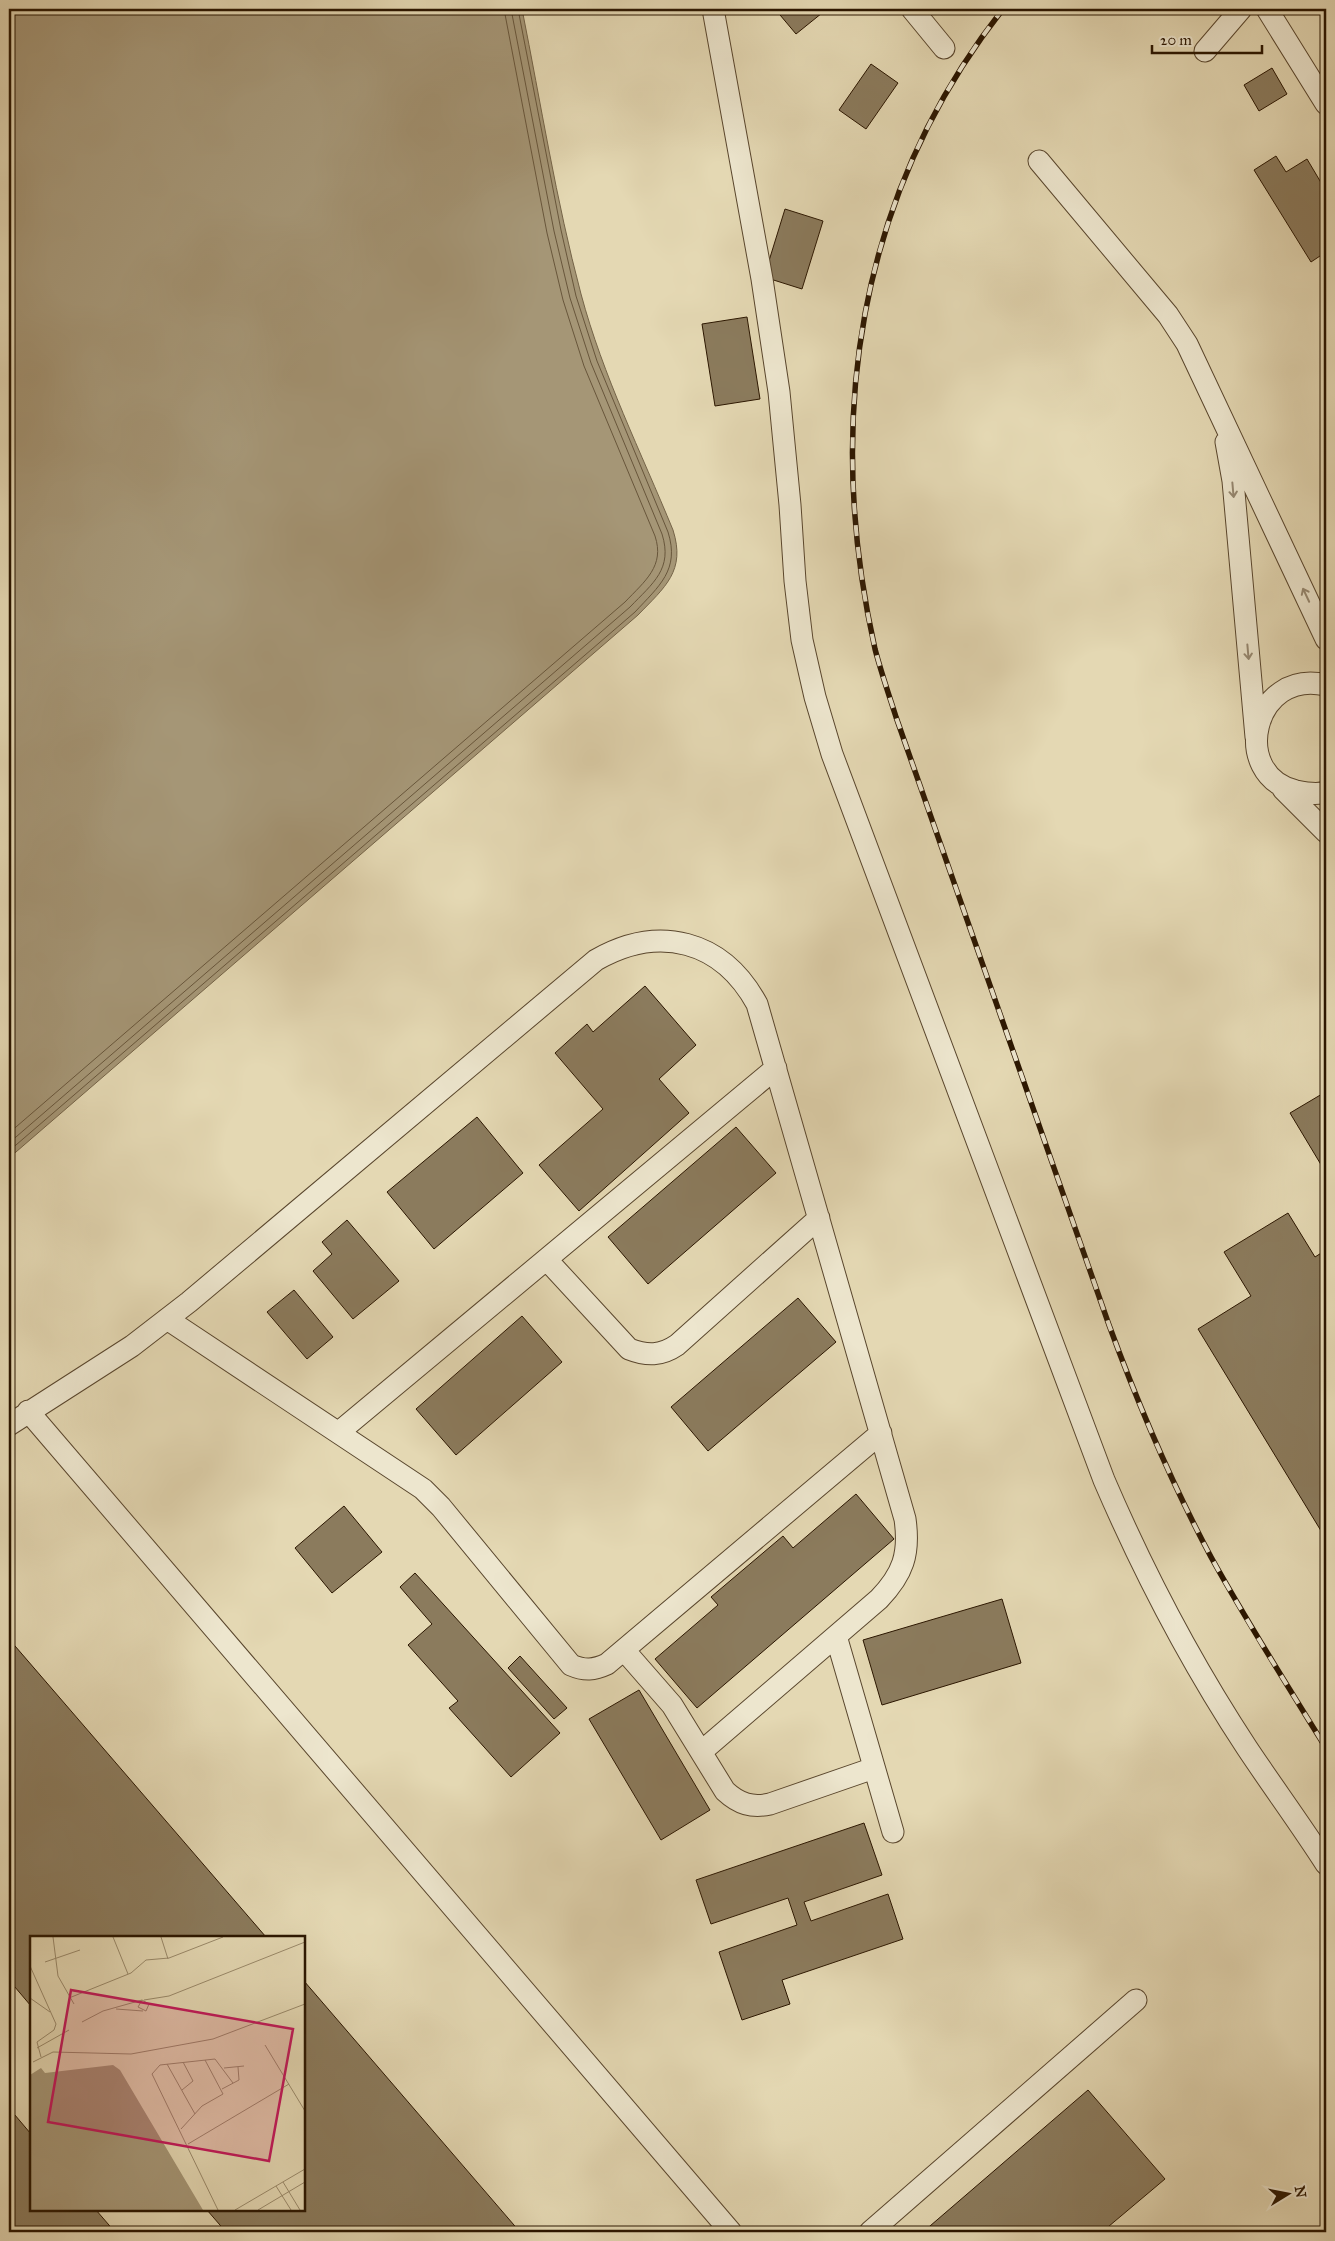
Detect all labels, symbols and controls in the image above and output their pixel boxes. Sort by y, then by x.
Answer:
scale bar [1152,22,1262,54]
text: 20 m [1160,31,1192,49]
one-way arrow [1229,482,1238,498]
one-way arrow [1300,588,1310,603]
one-way arrow [1243,644,1253,660]
inset map [30,1936,305,2211]
north arrow [1262,2168,1312,2218]
text: N [1291,2185,1310,2199]

